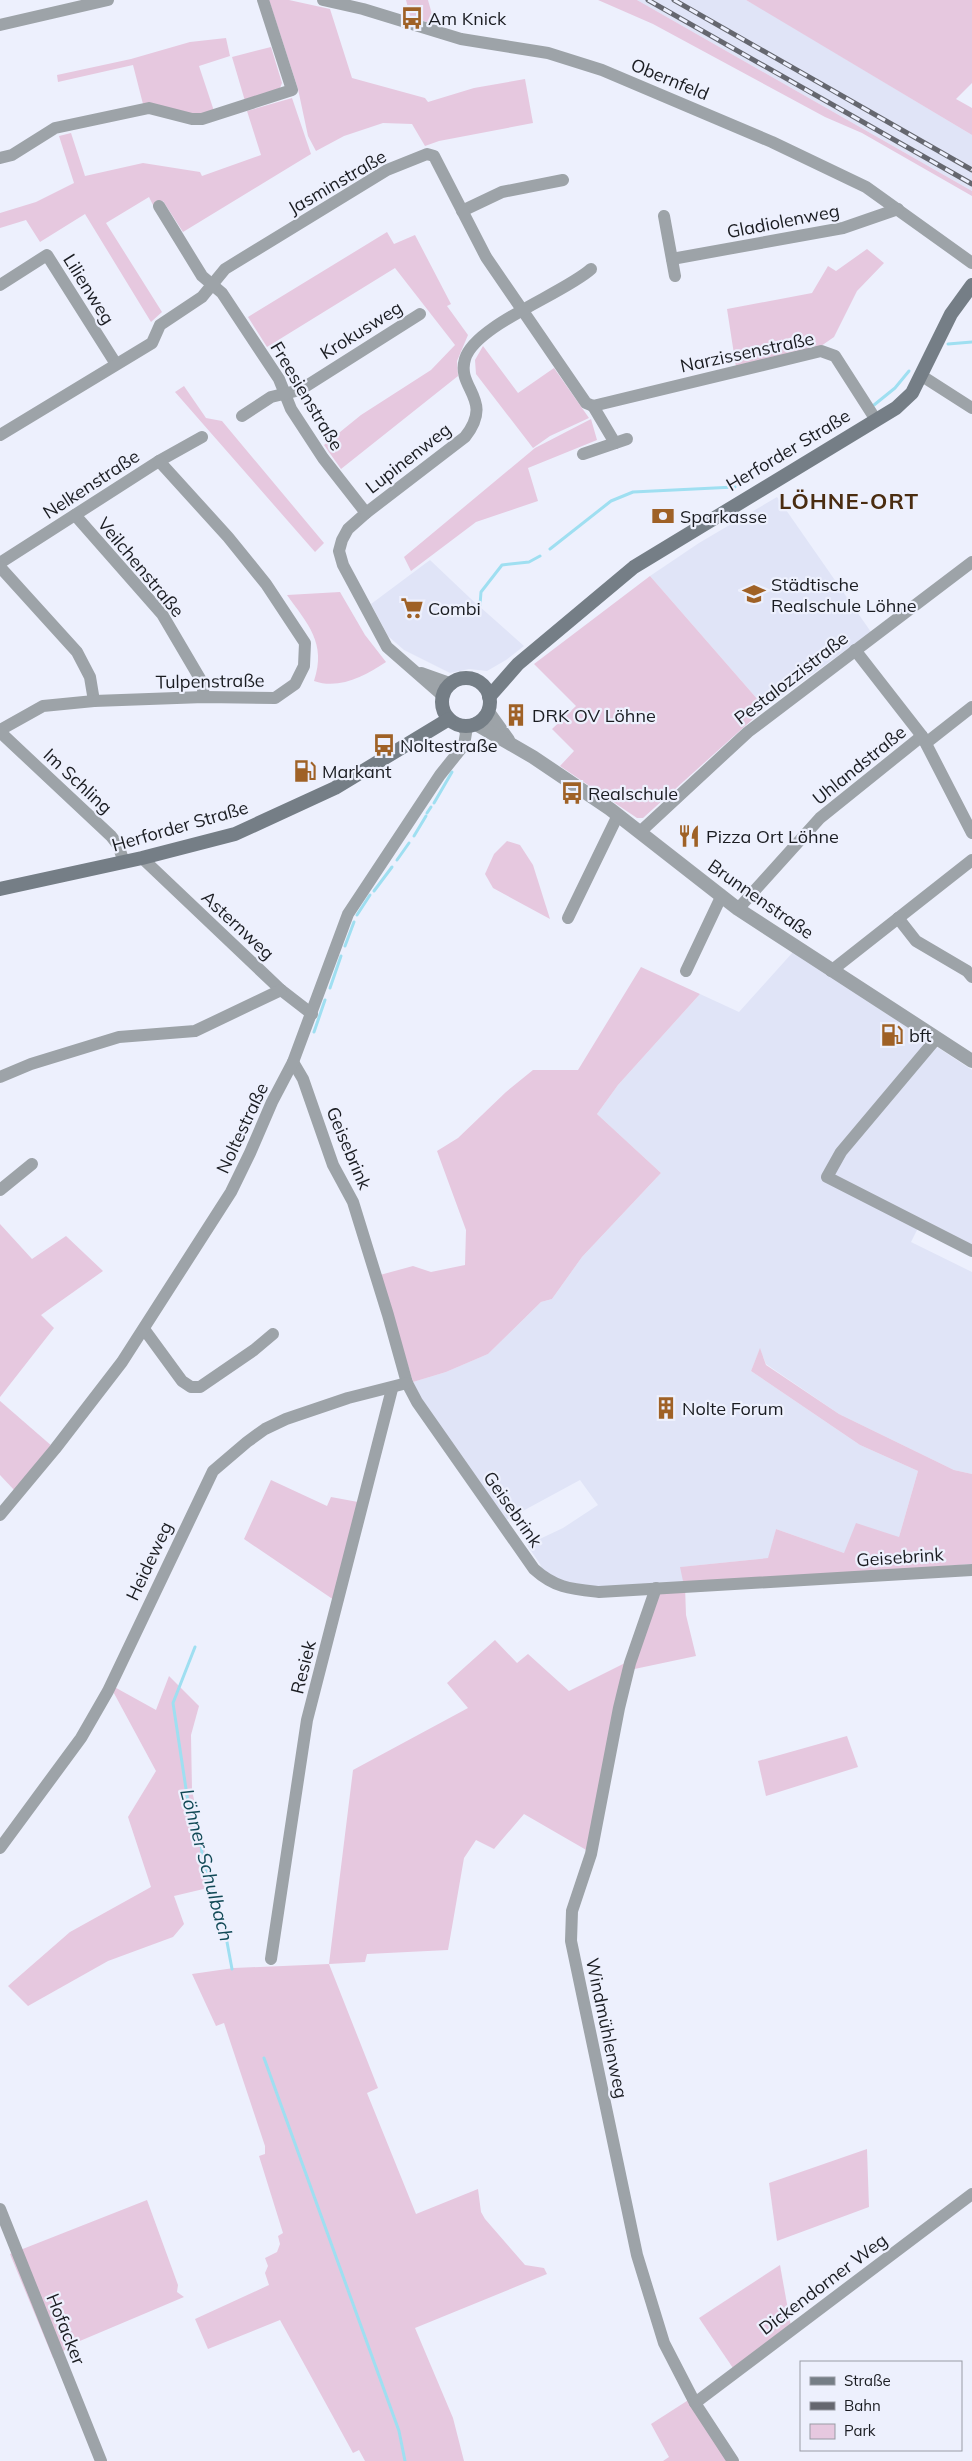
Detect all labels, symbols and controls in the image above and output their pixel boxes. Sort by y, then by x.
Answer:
bus stop icon: Am Knick [399,5,425,31]
place label: Am Knick [428,7,507,30]
street label: Obernfeld [628,53,712,105]
street label: Jasminstraße [284,145,390,219]
street label: Gladiolenweg [725,199,841,243]
street label: Lilienweg [58,249,120,329]
street label: Krokusweg [316,296,406,364]
street label: Narzissenstraße [678,327,816,377]
street label: Freesienstraße [265,337,349,455]
street label: Herforder Straße [722,404,854,496]
street label: Lupinenweg [361,418,455,498]
street label: Nelkenstraße [38,444,144,524]
district label: LÖHNE-ORT [779,487,919,515]
bank icon: Sparkasse [650,503,676,529]
place label: Sparkasse [680,505,767,528]
street label: Veilchenstraße [93,512,189,622]
place label: Städtische Realschule Löhne [771,573,917,617]
school or university icon: Städtische Realschule Löhne [741,581,767,607]
supermarket icon: Combi [399,595,425,621]
place label: Combi [428,597,481,620]
street label: Pestalozzistraße [730,626,852,730]
street label: Tulpenstraße [155,669,265,693]
building icon: DRK OV Löhne [503,702,529,728]
place label: DRK OV Löhne [532,704,656,727]
street label: Uhlandstraße [808,720,910,810]
bus stop icon: Noltestraße [371,732,397,758]
place label: Noltestraße [400,734,498,757]
street label: Im Schling [39,743,117,819]
fuel station icon: Markant [292,758,318,784]
place label: Markant [322,760,392,783]
bus stop icon: Realschule [559,780,585,806]
place label: Realschule [588,782,678,805]
street label: Herforder Straße [109,796,251,856]
restaurant icon: Pizza Ort Löhne [676,823,702,849]
place label: Pizza Ort Löhne [706,825,839,848]
street label: Brunnenstraße [704,854,818,944]
street label: Asternweg [197,886,279,964]
fuel station icon: bft [879,1022,905,1048]
place label: bft [909,1024,932,1047]
street label: Noltestraße [211,1079,273,1177]
street label: Geisebrink [321,1103,377,1193]
building icon: Nolte Forum [653,1395,679,1421]
place label: Nolte Forum [682,1397,783,1420]
street label: Geisebrink [479,1467,548,1552]
street label: Heideweg [121,1518,177,1604]
street label: Geisebrink [856,1542,945,1572]
street label: Resiek [285,1637,321,1696]
water label: Löhner Schulbach [175,1786,239,1944]
street label: Windmühlenweg [581,1956,633,2100]
street label: Dickendorner Weg [754,2228,892,2340]
street label: Hofacker [41,2290,91,2369]
legend [800,2361,962,2451]
text: Straße [844,2371,891,2390]
text: Bahn [844,2396,881,2415]
text: Park [844,2421,876,2440]

